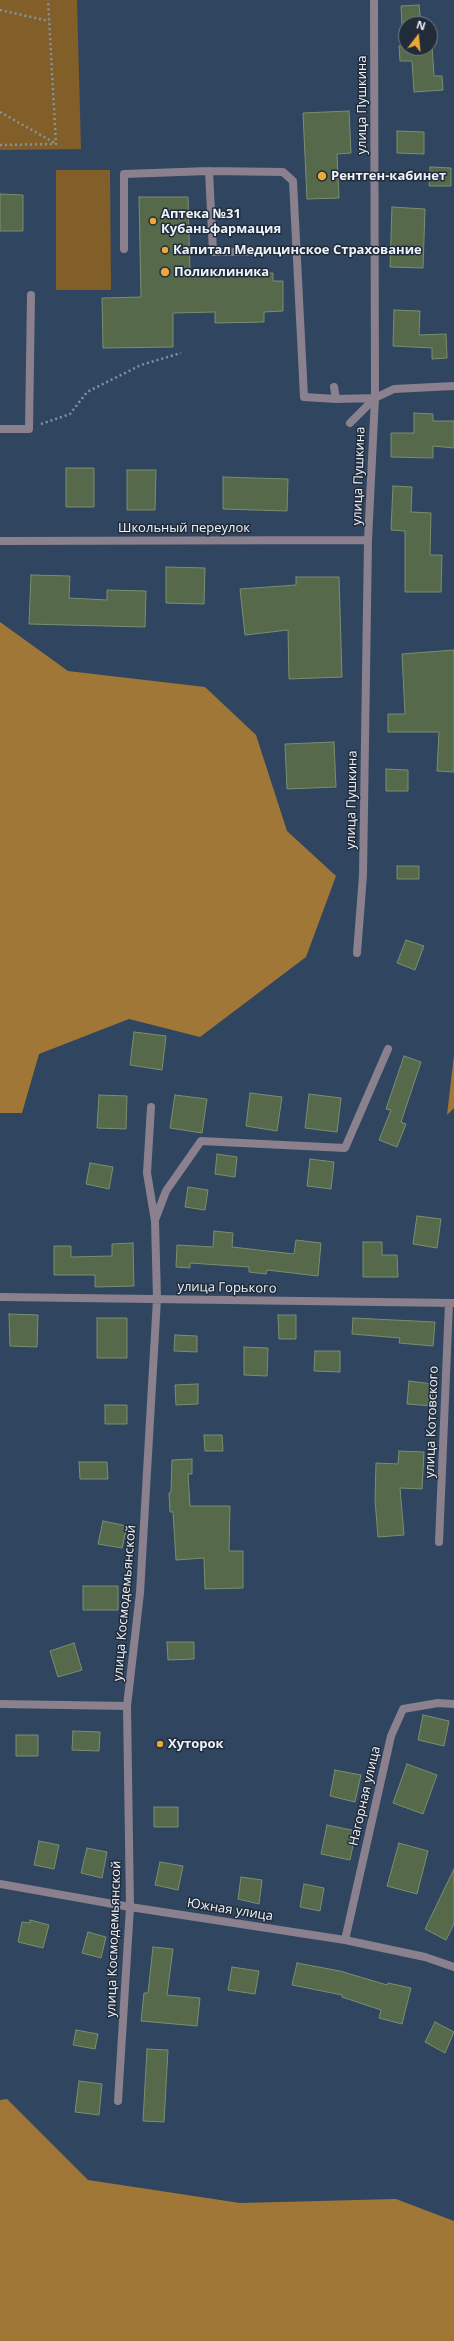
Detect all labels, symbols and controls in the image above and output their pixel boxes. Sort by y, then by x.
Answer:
north arrow [398,16,438,56]
text: N [415,16,428,33]
street label: улица Пушкина [354,56,370,154]
place label: Рентген-кабинет [331,168,446,184]
marker: Рентген-кабинет [316,170,328,182]
place label: Аптека №31 Кубаньфармация [161,206,281,237]
marker: Аптека №31 Кубаньфармация [148,216,158,226]
place label: Капитал Медицинское Страхование [173,242,422,258]
marker: Капитал Медицинское Страхование [160,245,170,255]
place label: Поликлиника [174,264,269,280]
marker: Поликлиника [159,266,171,278]
street label: улица Пушкина [349,426,369,526]
street label: Школьный переулок [118,520,250,536]
street label: улица Пушкина [343,750,361,850]
street label: улица Горького [177,1279,277,1297]
street label: улица Котовского [422,1366,442,1478]
street label: улица Космодемьянской [110,1524,140,1682]
place label: Хуторок [168,1736,224,1752]
marker: Хуторок [155,1739,165,1749]
street label: Нагорная улица [346,1745,384,1847]
street label: улица Космодемьянской [103,1860,125,2018]
street label: Южная улица [186,1896,274,1924]

